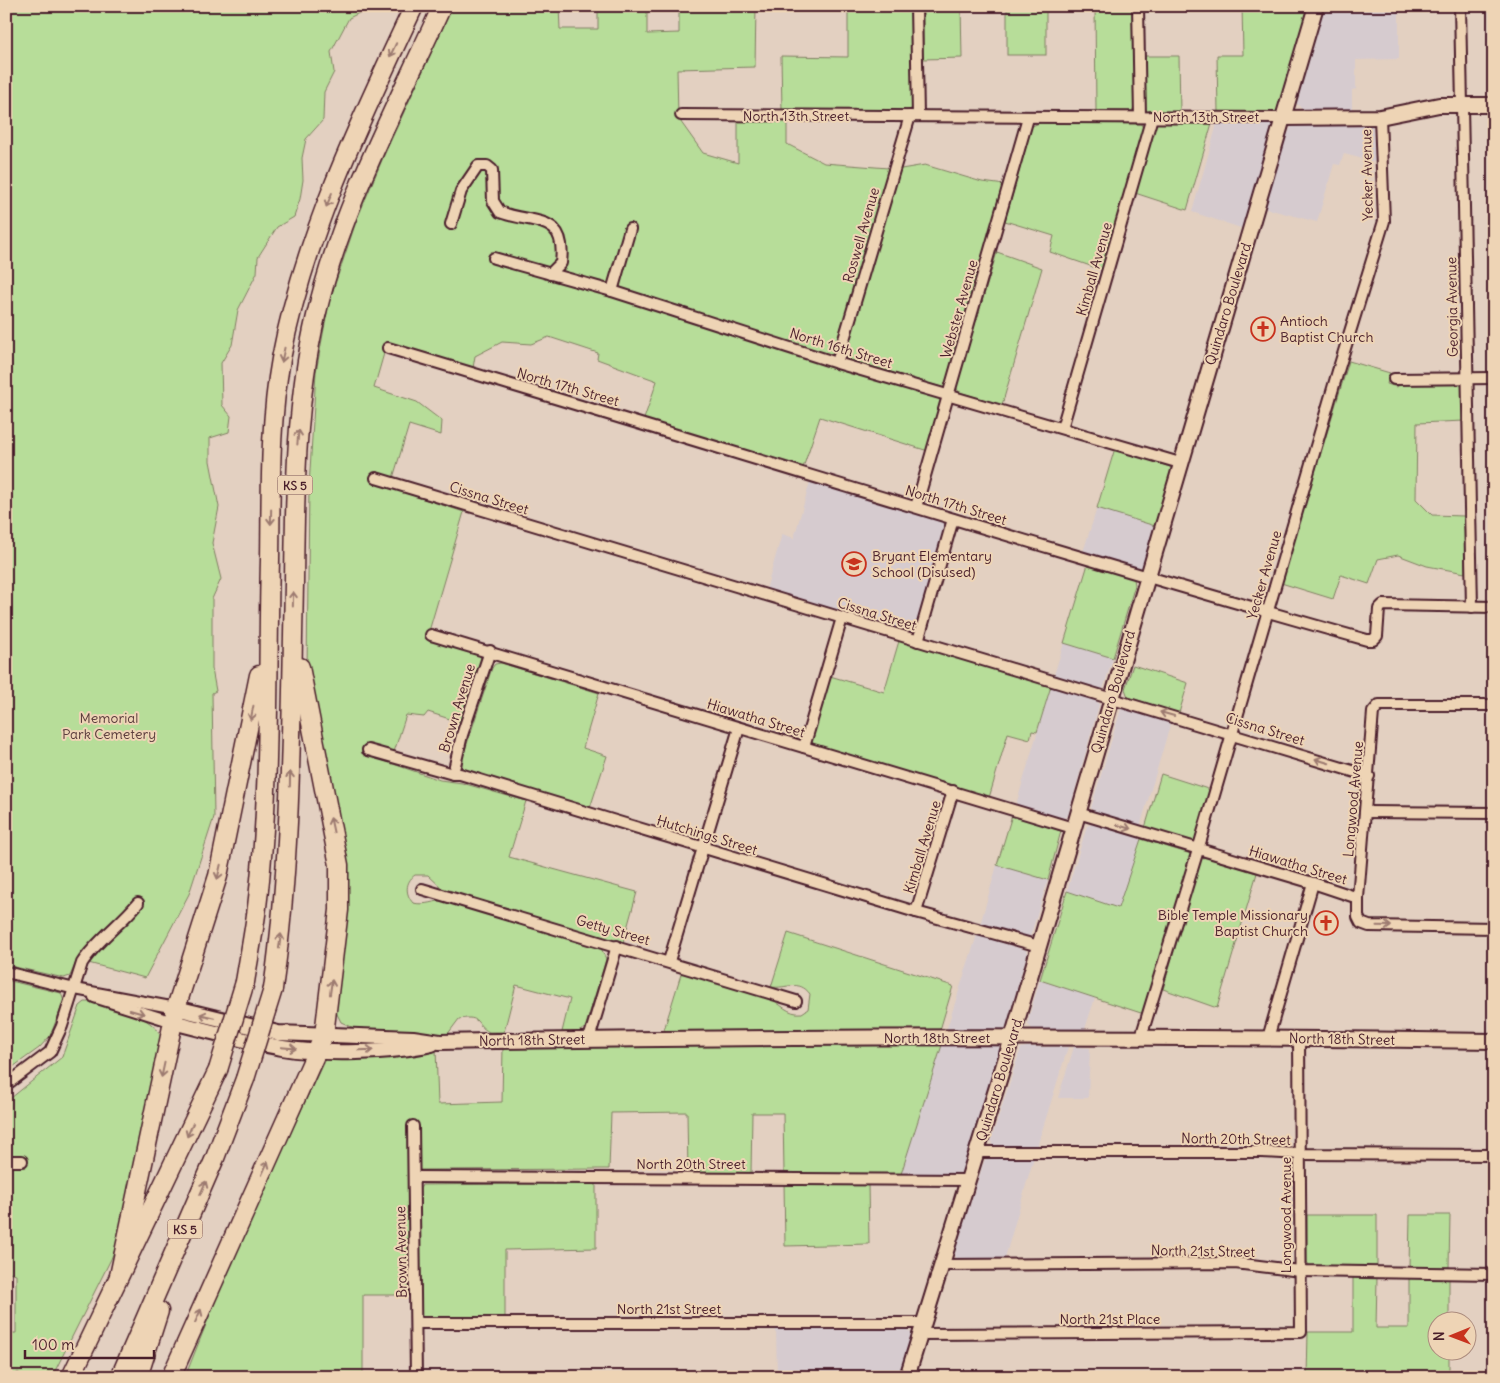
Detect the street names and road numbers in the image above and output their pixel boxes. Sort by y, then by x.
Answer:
street label: North 13th Street [743,107,849,125]
street label: North 13th Street [1153,108,1259,126]
street label: Yecker Avenue [1357,129,1377,221]
street label: Roswell Avenue [839,185,883,285]
street label: Kimball Avenue [1072,220,1116,318]
street label: Quindaro Boulevard [1201,240,1255,368]
street label: Georgia Avenue [1442,257,1462,357]
street label: Webster Avenue [936,258,982,360]
street label: North 16th Street [787,324,895,372]
street label: North 17th Street [515,364,621,410]
road number: KS 5 [278,476,312,494]
street label: Cissna Street [447,477,531,519]
street label: North 17th Street [903,481,1009,529]
street label: Yecker Avenue [1243,528,1285,622]
street label: Cissna Street [835,593,919,635]
street label: Quindaro Boulevard [1087,628,1139,756]
street label: Brown Avenue [435,661,479,755]
street label: Hiawatha Street [705,695,808,742]
street label: Cissna Street [1223,708,1307,750]
street label: Longwood Avenue [1339,740,1367,858]
street label: Kimball Avenue [899,798,945,896]
street label: Hutchings Street [655,811,760,859]
street label: Hiawatha Street [1247,842,1350,889]
street label: Getty Street [574,911,652,949]
street label: Quindaro Boulevard [972,1016,1026,1144]
street label: North 18th Street [884,1029,990,1047]
street label: North 18th Street [1289,1029,1396,1049]
street label: North 18th Street [479,1030,586,1050]
street label: North 20th Street [1181,1129,1291,1149]
street label: North 20th Street [636,1155,746,1173]
street label: Longwood Avenue [1277,1157,1295,1273]
street label: Brown Avenue [391,1206,411,1298]
road number: KS 5 [168,1220,202,1238]
street label: North 21st Street [1151,1241,1256,1261]
street label: North 21st Street [617,1300,721,1318]
street label: North 21st Place [1060,1310,1160,1328]

